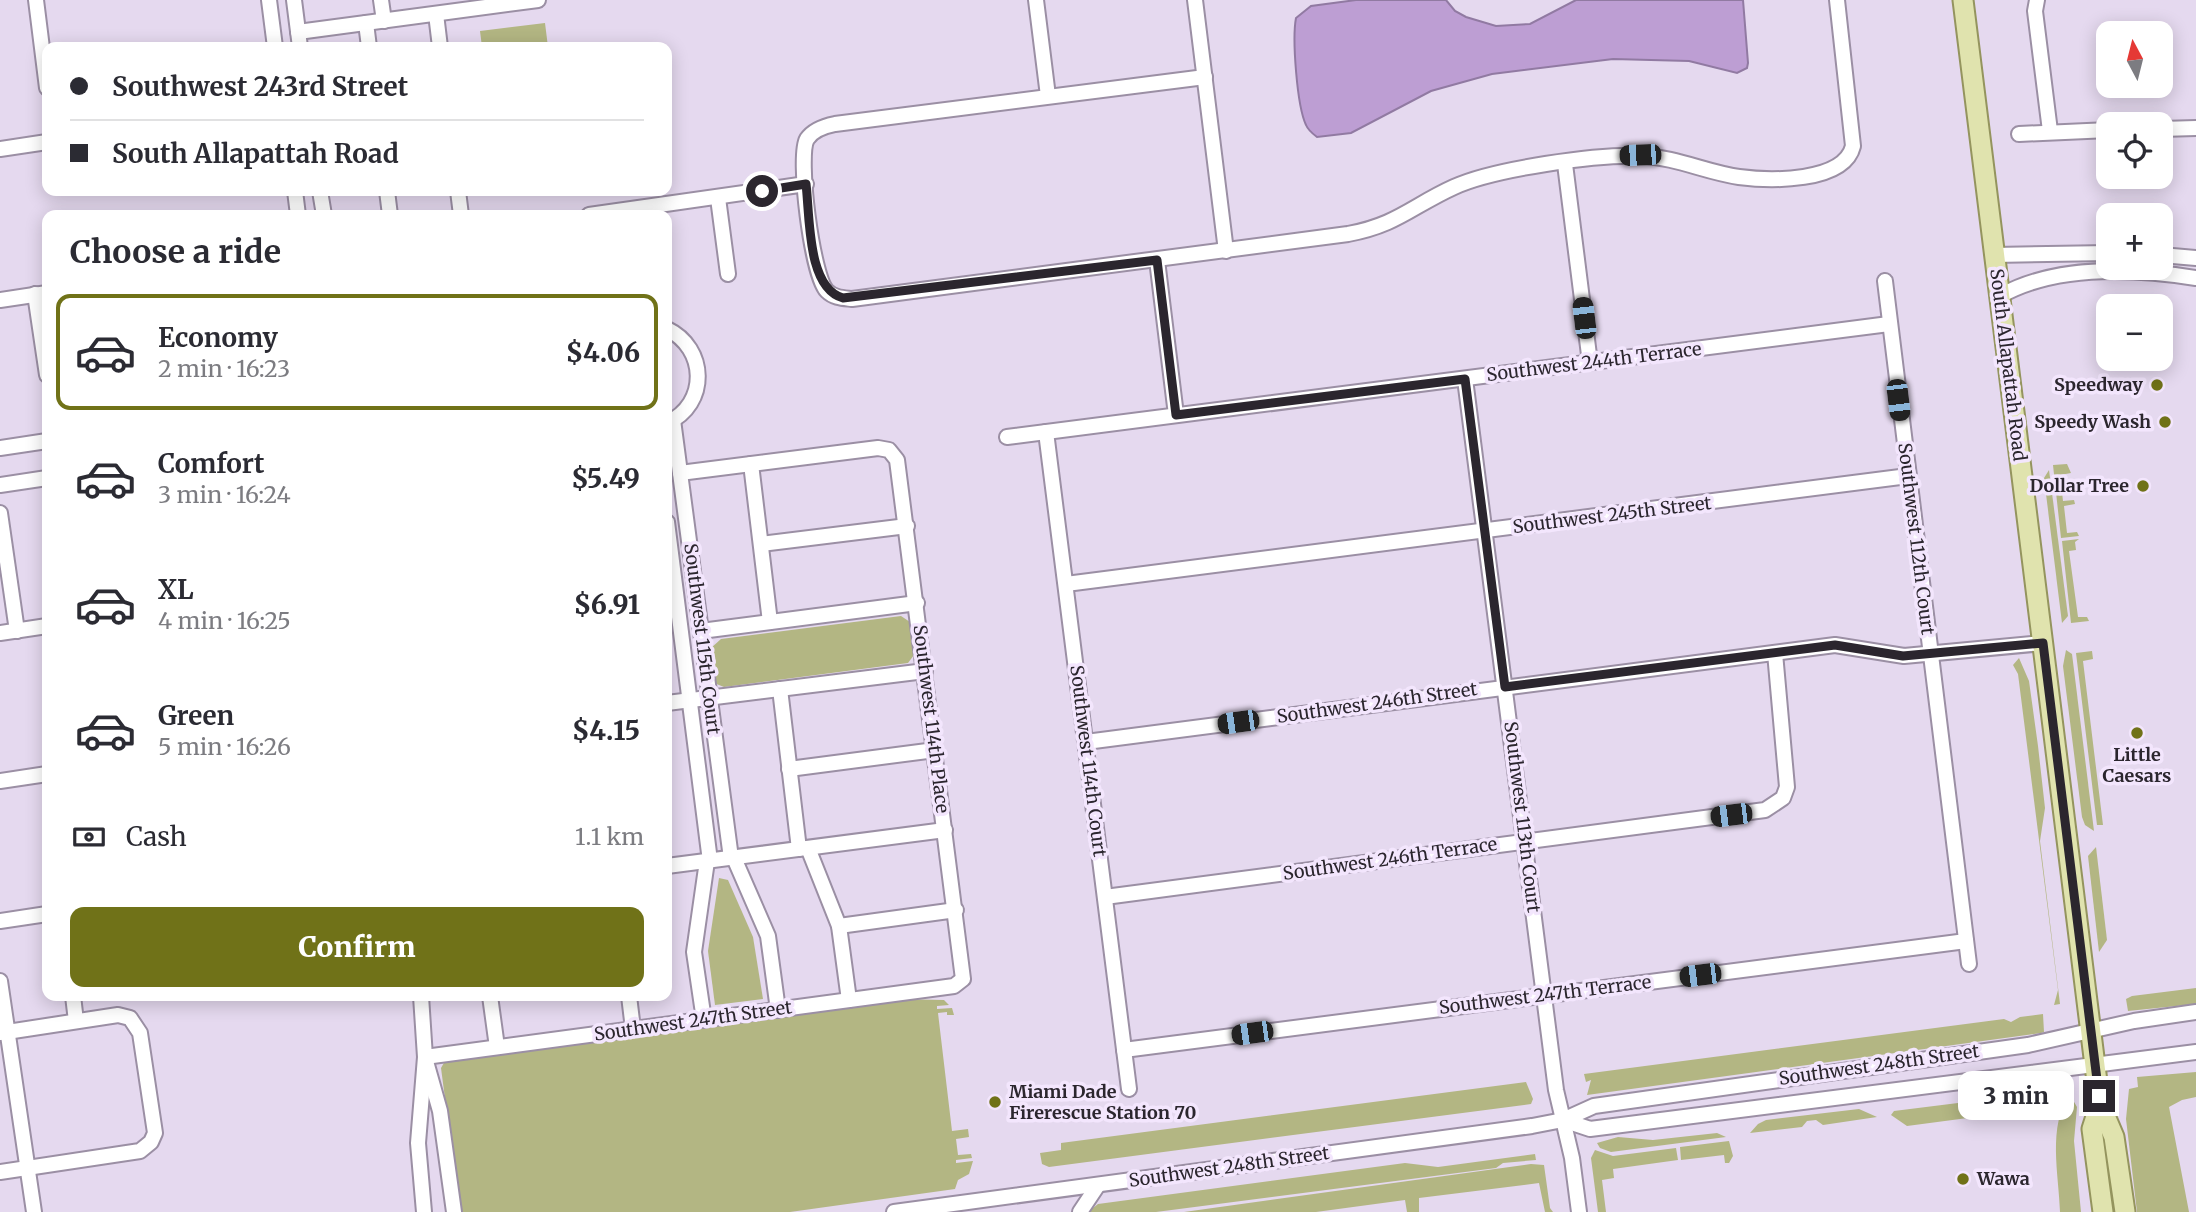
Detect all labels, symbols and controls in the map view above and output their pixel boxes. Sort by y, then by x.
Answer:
north arrow [2096,21,2174,98]
map controls [2096,21,2173,371]
text: Southwest 243rd Street [112,70,408,103]
button: locate [2096,112,2173,189]
text: South Allapattah Road [112,137,399,170]
car [1619,144,1662,166]
route start [746,175,778,207]
button: + [2096,203,2173,280]
text: Choose a ride [70,232,281,272]
street label: South Allapattah Road [1985,267,2032,463]
button: − [2096,294,2173,371]
car [1572,296,1597,340]
icon: car [74,321,137,384]
text: Economy [158,321,278,354]
text: $4.06 [566,336,640,369]
street label: Southwest 244th Terrace [1485,337,1703,386]
text: 2 min · 16:23 [158,354,290,383]
place label: Speedway [2054,373,2143,396]
marker: Speedway [2149,377,2165,393]
car [1886,378,1911,422]
place label: Speedy Wash [2034,410,2151,433]
marker: Speedy Wash [2157,414,2173,430]
street label: Southwest 112th Court [1893,442,1940,636]
icon: car [74,447,137,510]
text: Comfort [158,447,264,480]
text: $5.49 [571,462,640,495]
place label: Dollar Tree [2029,474,2129,497]
marker: Dollar Tree [2135,478,2151,494]
text: 3 min · 16:24 [158,480,291,509]
street label: Southwest 245th Street [1511,491,1713,538]
street label: Southwest 115th Court [679,542,726,736]
icon: car [74,573,137,636]
text: XL [158,573,194,606]
text: $6.91 [574,588,640,621]
text: 4 min · 16:25 [158,606,291,635]
street label: Southwest 114th Place [909,624,954,814]
street label: Southwest 114th Court [1065,664,1112,858]
street label: Southwest 246th Street [1275,677,1479,728]
icon: car [74,699,137,762]
text: Green [158,699,234,732]
car [1216,709,1261,735]
text: $4.15 [572,714,640,747]
street label: Southwest 113th Court [1499,720,1546,914]
marker: Little Caesars [2129,725,2145,741]
text: 5 min · 16:26 [158,732,291,761]
place label: Little Caesars [2103,743,2171,787]
car [1709,802,1754,828]
icon: cash [70,818,108,856]
text: Cash [126,820,187,853]
text: 1.1 km [575,822,644,851]
street label: Southwest 246th Terrace [1281,832,1499,885]
button: Confirm [70,907,644,987]
car [1678,962,1723,988]
street label: Southwest 247th Terrace [1437,970,1652,1019]
street label: Southwest 247th Street [592,995,793,1046]
car [1230,1020,1275,1046]
street label: Southwest 248th Street [1777,1039,1981,1090]
callout: 3 min [1959,1072,2074,1120]
place label: Miami Dade Firerescue Station 70 [1009,1080,1196,1124]
route end [2083,1080,2115,1112]
text: 3 min [1983,1081,2049,1110]
marker: Miami Dade Firerescue Station 70 [987,1094,1003,1110]
street label: Southwest 248th Street [1127,1141,1331,1192]
place label: Wawa [1976,1167,2030,1190]
marker: Wawa [1955,1171,1971,1187]

